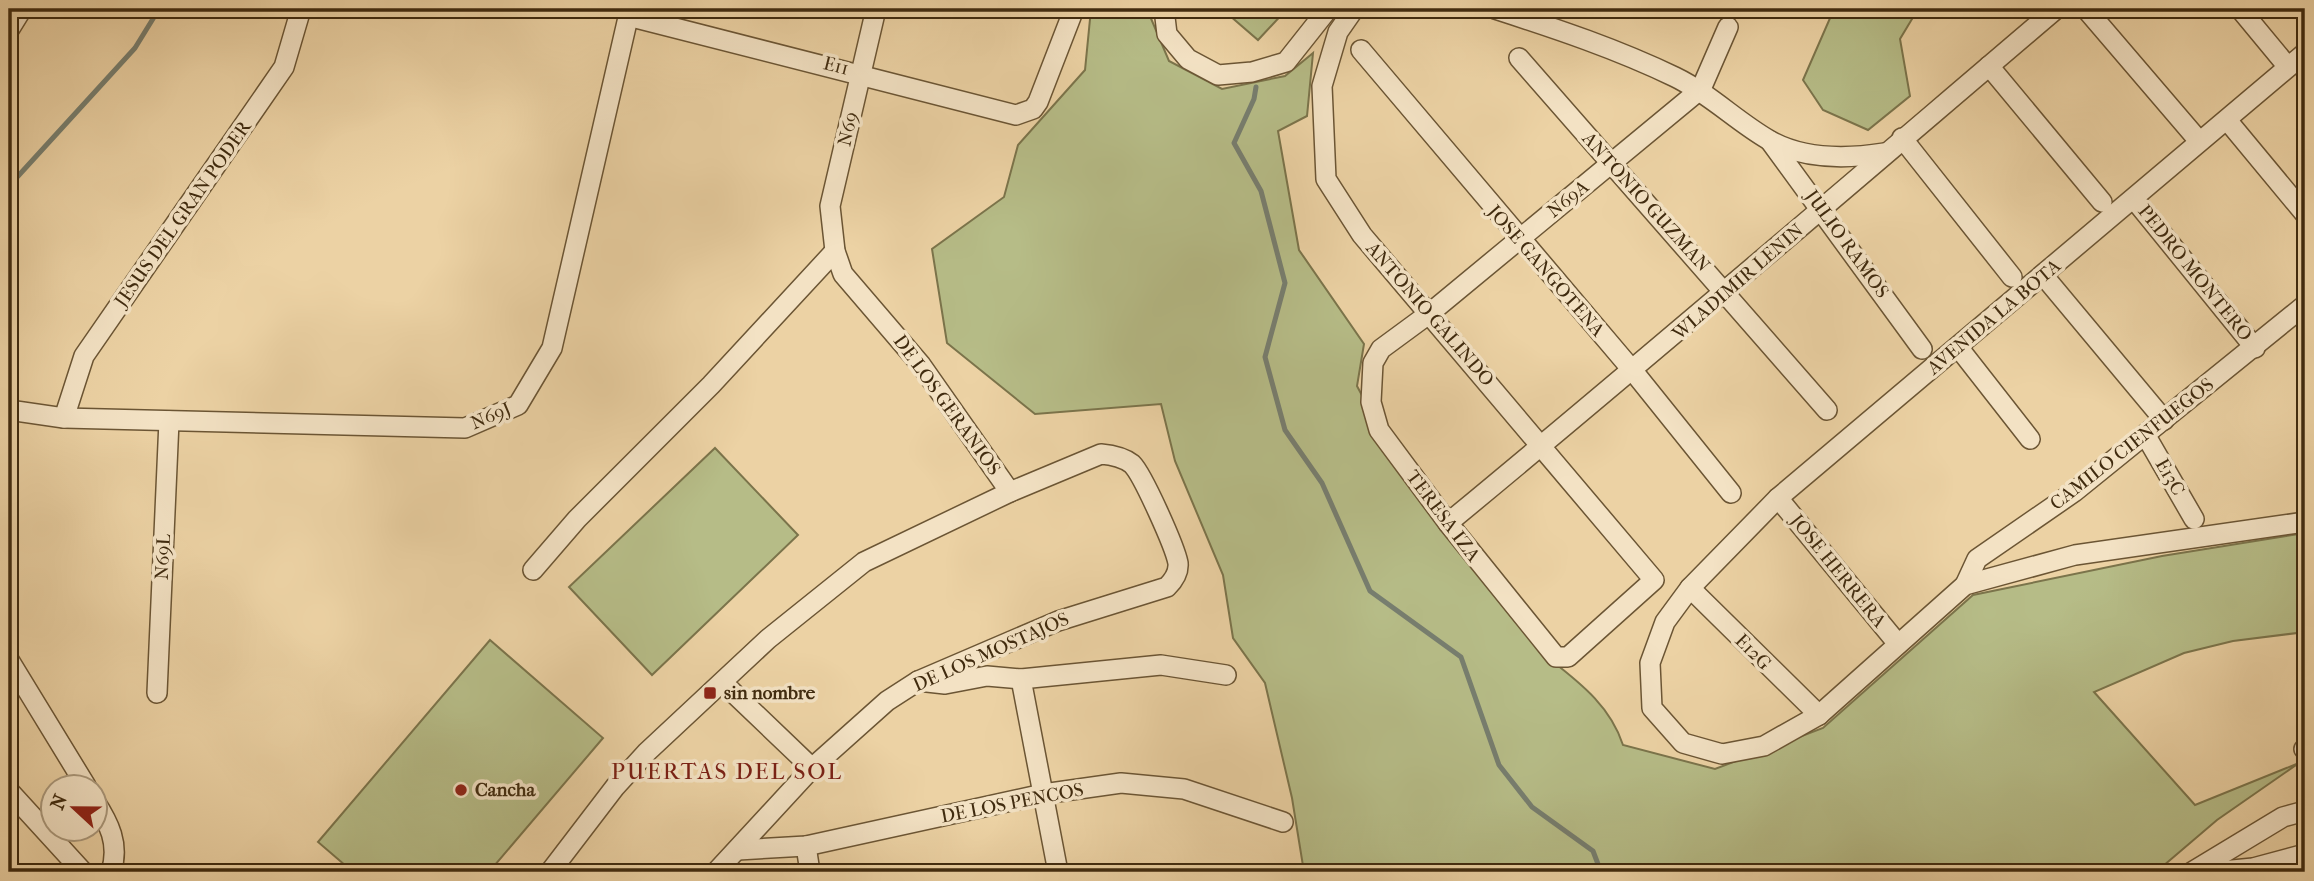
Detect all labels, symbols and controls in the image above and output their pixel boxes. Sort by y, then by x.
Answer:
street label: E11 [821,52,851,80]
street label: N69 [833,110,863,148]
street label: JESUS DEL GRAN PODER [109,116,257,313]
street label: ANTONIO GUZMAN [1577,127,1715,277]
street label: N69A [1543,175,1594,222]
street label: JULIO RAMOS [1799,184,1894,302]
street label: JOSE GANGOTENA [1482,199,1609,342]
street label: PEDRO MONTERO [2133,201,2257,345]
street label: WLADIMIR LENIN [1667,219,1808,346]
street label: ANTONIO GALINDO [1361,237,1499,391]
street label: AVENIDA LA BOTA [1922,254,2066,380]
street label: DE LOS GERANIOS [889,331,1005,480]
street label: CAMILO CIENFUEGOS [2046,373,2218,515]
street label: N69J [467,398,515,434]
street label: E13C [2151,455,2189,499]
street label: TERESA IZA [1402,466,1485,567]
street label: JOSE HERRERA [1784,508,1891,633]
street label: N69L [151,533,175,581]
street label: DE LOS MOSTAJOS [910,608,1073,696]
street label: E12G [1731,630,1775,674]
place label: sin nombre [724,682,816,704]
marker: sin nombre [702,685,718,701]
district label: PUERTAS DEL SOL [611,758,843,785]
north arrow [38,772,108,842]
street label: DE LOS PENCOS [939,778,1086,828]
place label: Cancha [475,779,536,801]
marker: Cancha [453,782,469,798]
text: N [46,791,72,813]

